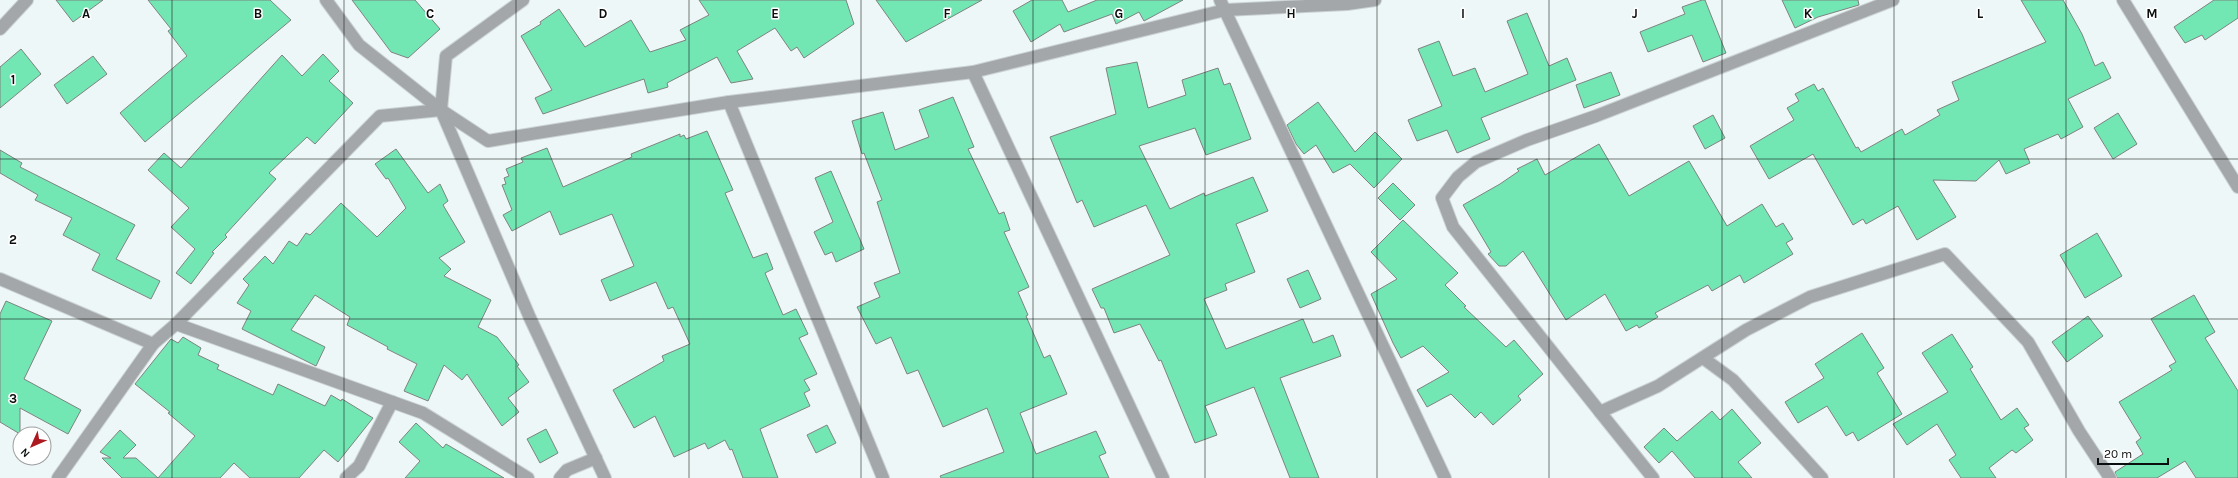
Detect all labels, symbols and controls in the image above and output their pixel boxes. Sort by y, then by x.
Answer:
text: A [82,6,90,21]
text: B [254,6,262,21]
text: C [426,6,434,21]
text: D [599,6,608,21]
text: E [771,6,779,21]
text: F [943,6,951,21]
text: G [1115,6,1123,21]
text: H [1286,6,1296,21]
text: I [1461,6,1465,21]
text: J [1632,6,1638,21]
text: K [1804,6,1813,21]
text: L [1977,6,1984,21]
text: M [2146,6,2158,21]
text: 1 [11,72,15,87]
text: 2 [9,232,17,247]
text: 3 [9,391,17,406]
north arrow [12,426,52,466]
scale bar [2098,440,2168,466]
text: N [18,445,33,460]
text: 20 m [2104,447,2132,461]

